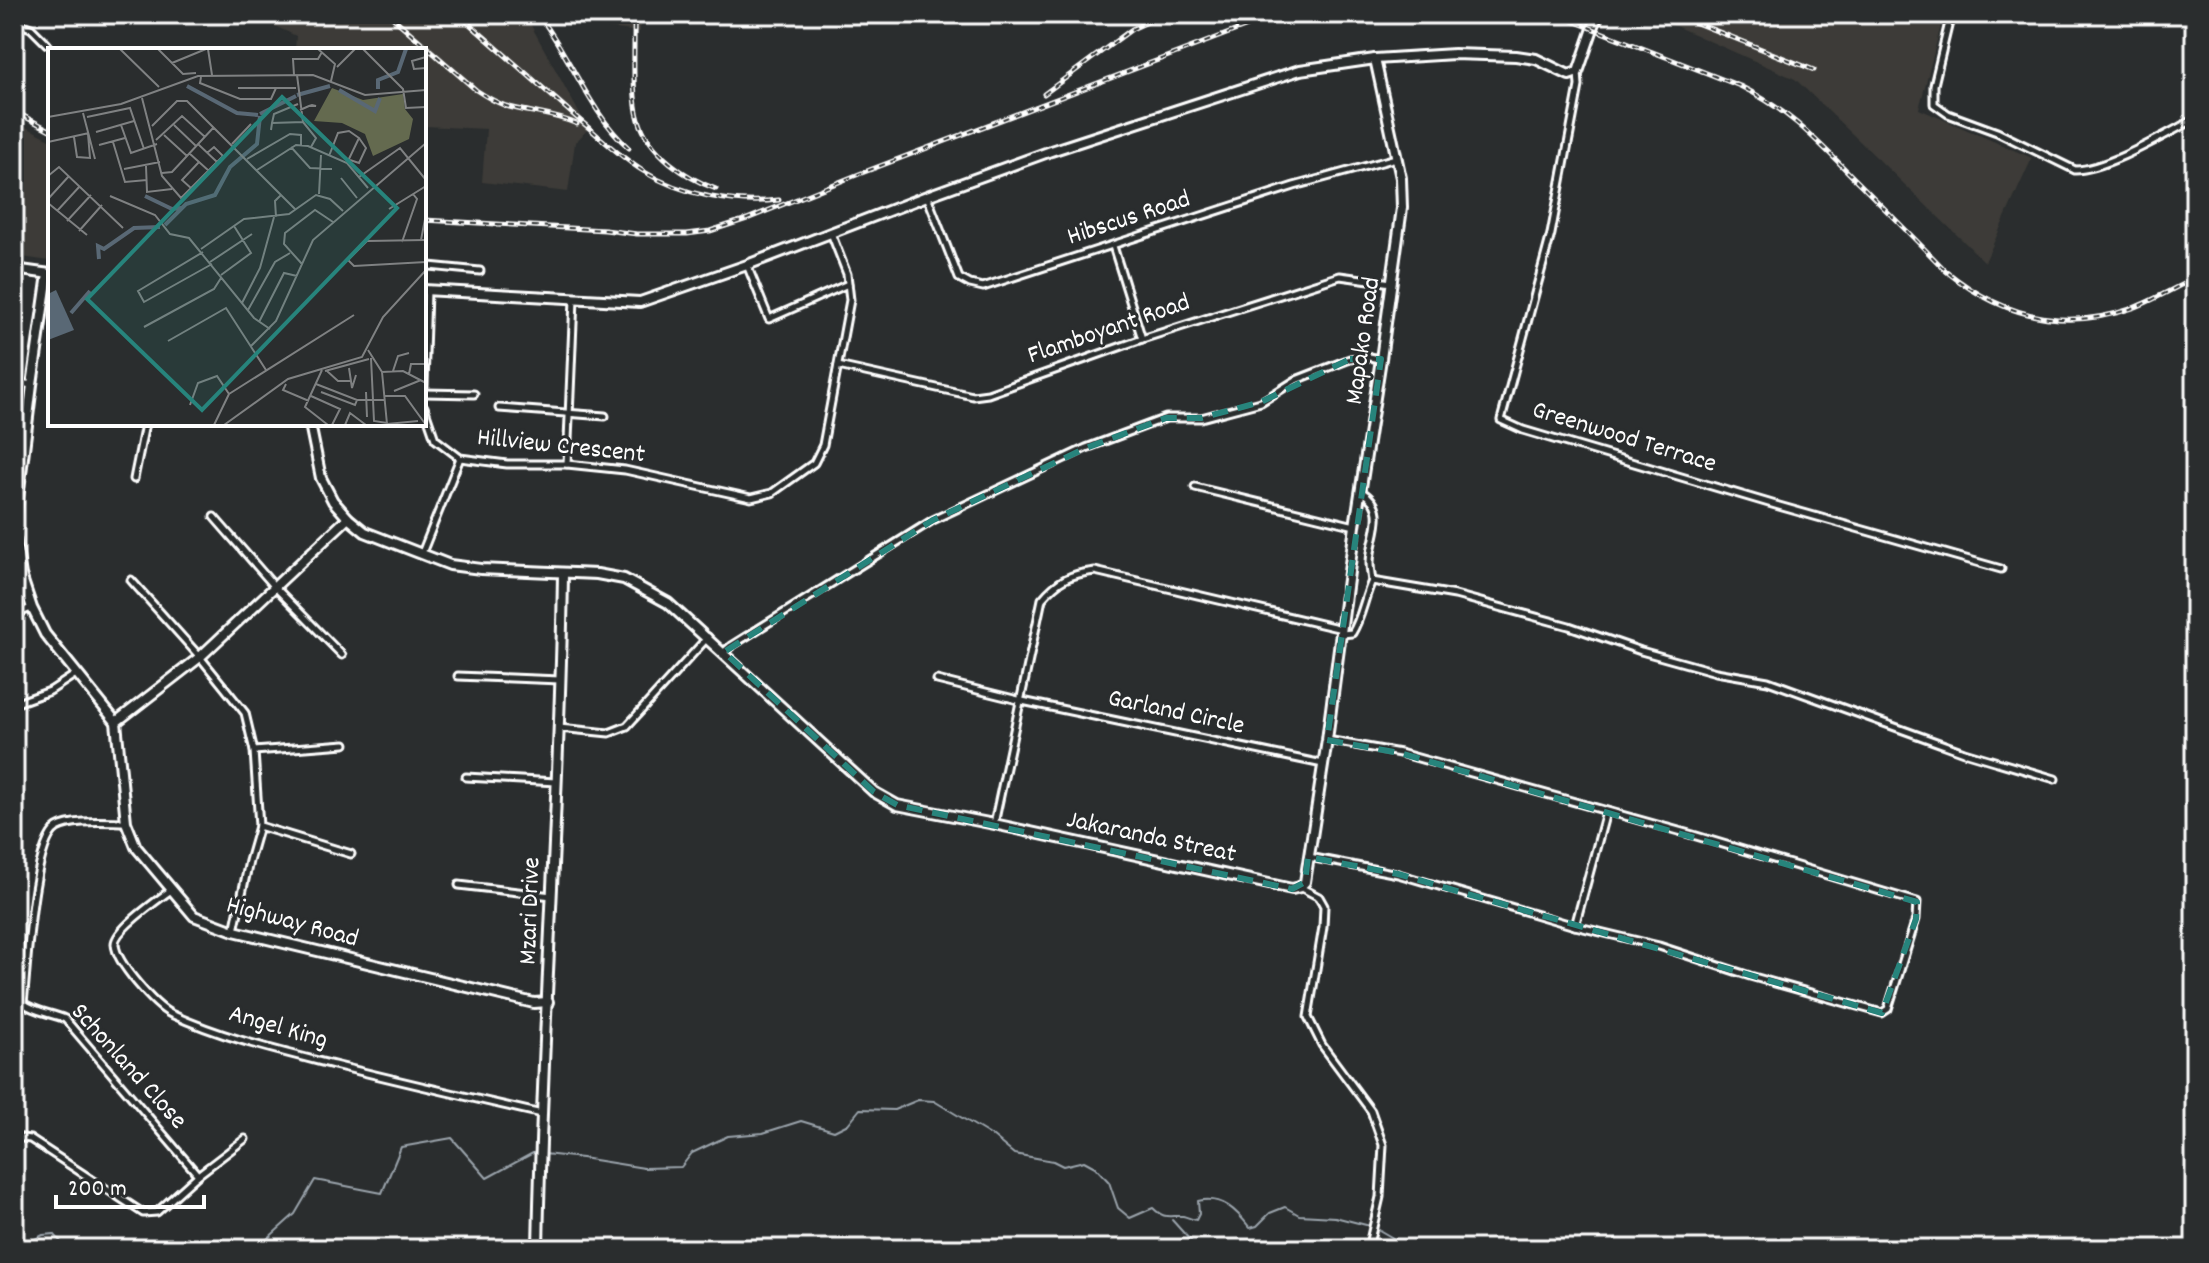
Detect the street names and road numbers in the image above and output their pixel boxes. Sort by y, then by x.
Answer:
street label: Hibscus Road [1063,182,1195,256]
street label: Mapako Road [1337,275,1391,407]
street label: Flamboyant Road [1023,285,1195,375]
street label: Greenwood Terrace [1527,392,1721,484]
street label: Hillview Crescent [475,420,647,474]
street label: Garland Circle [1104,680,1248,746]
street label: Jakaranda Streat [1063,802,1240,874]
street label: Mzari Drive [511,856,551,966]
street label: Highway Road [222,888,362,958]
street label: Schonland Close [61,996,195,1138]
street label: Angel King [224,996,332,1060]

